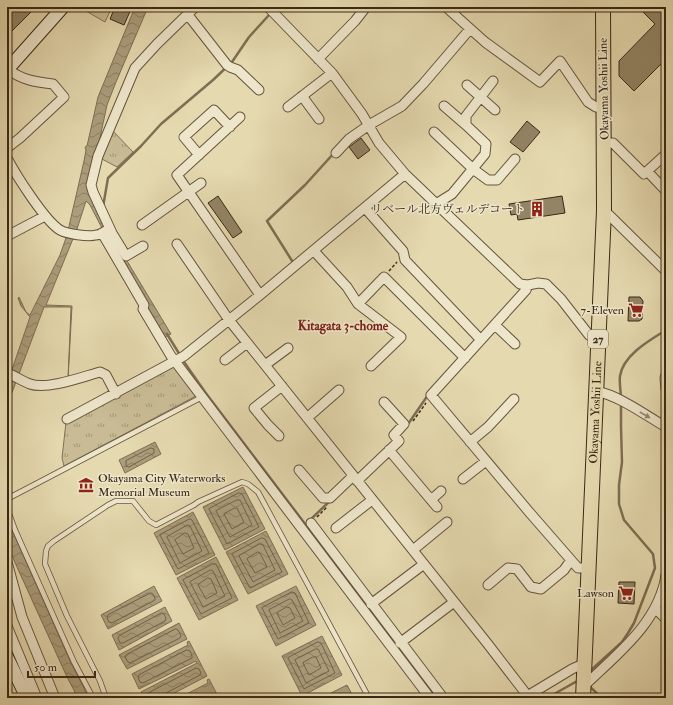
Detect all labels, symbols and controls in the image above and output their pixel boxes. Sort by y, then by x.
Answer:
street label: Okayama Yoshii Line [596,38,612,140]
building icon: リベール北方ヴェルデコート [528,200,546,218]
place label: リベール北方ヴェルデコート [370,202,525,217]
supermarket icon: 7-Eleven [627,301,645,319]
place label: 7-Eleven [580,303,624,318]
district label: Kitagata 3-chome [298,318,389,335]
road number: 27 [588,330,608,348]
street label: Okayama Yoshii Line [586,361,605,464]
one-way arrow [639,411,651,418]
place label: Okayama City Waterworks Memorial Museum [98,471,225,500]
museum icon: Okayama City Waterworks Memorial Museum [77,476,95,494]
supermarket icon: Lawson [617,584,635,602]
place label: Lawson [577,586,614,601]
scale bar [28,653,95,679]
text: 50 m [34,660,58,675]

